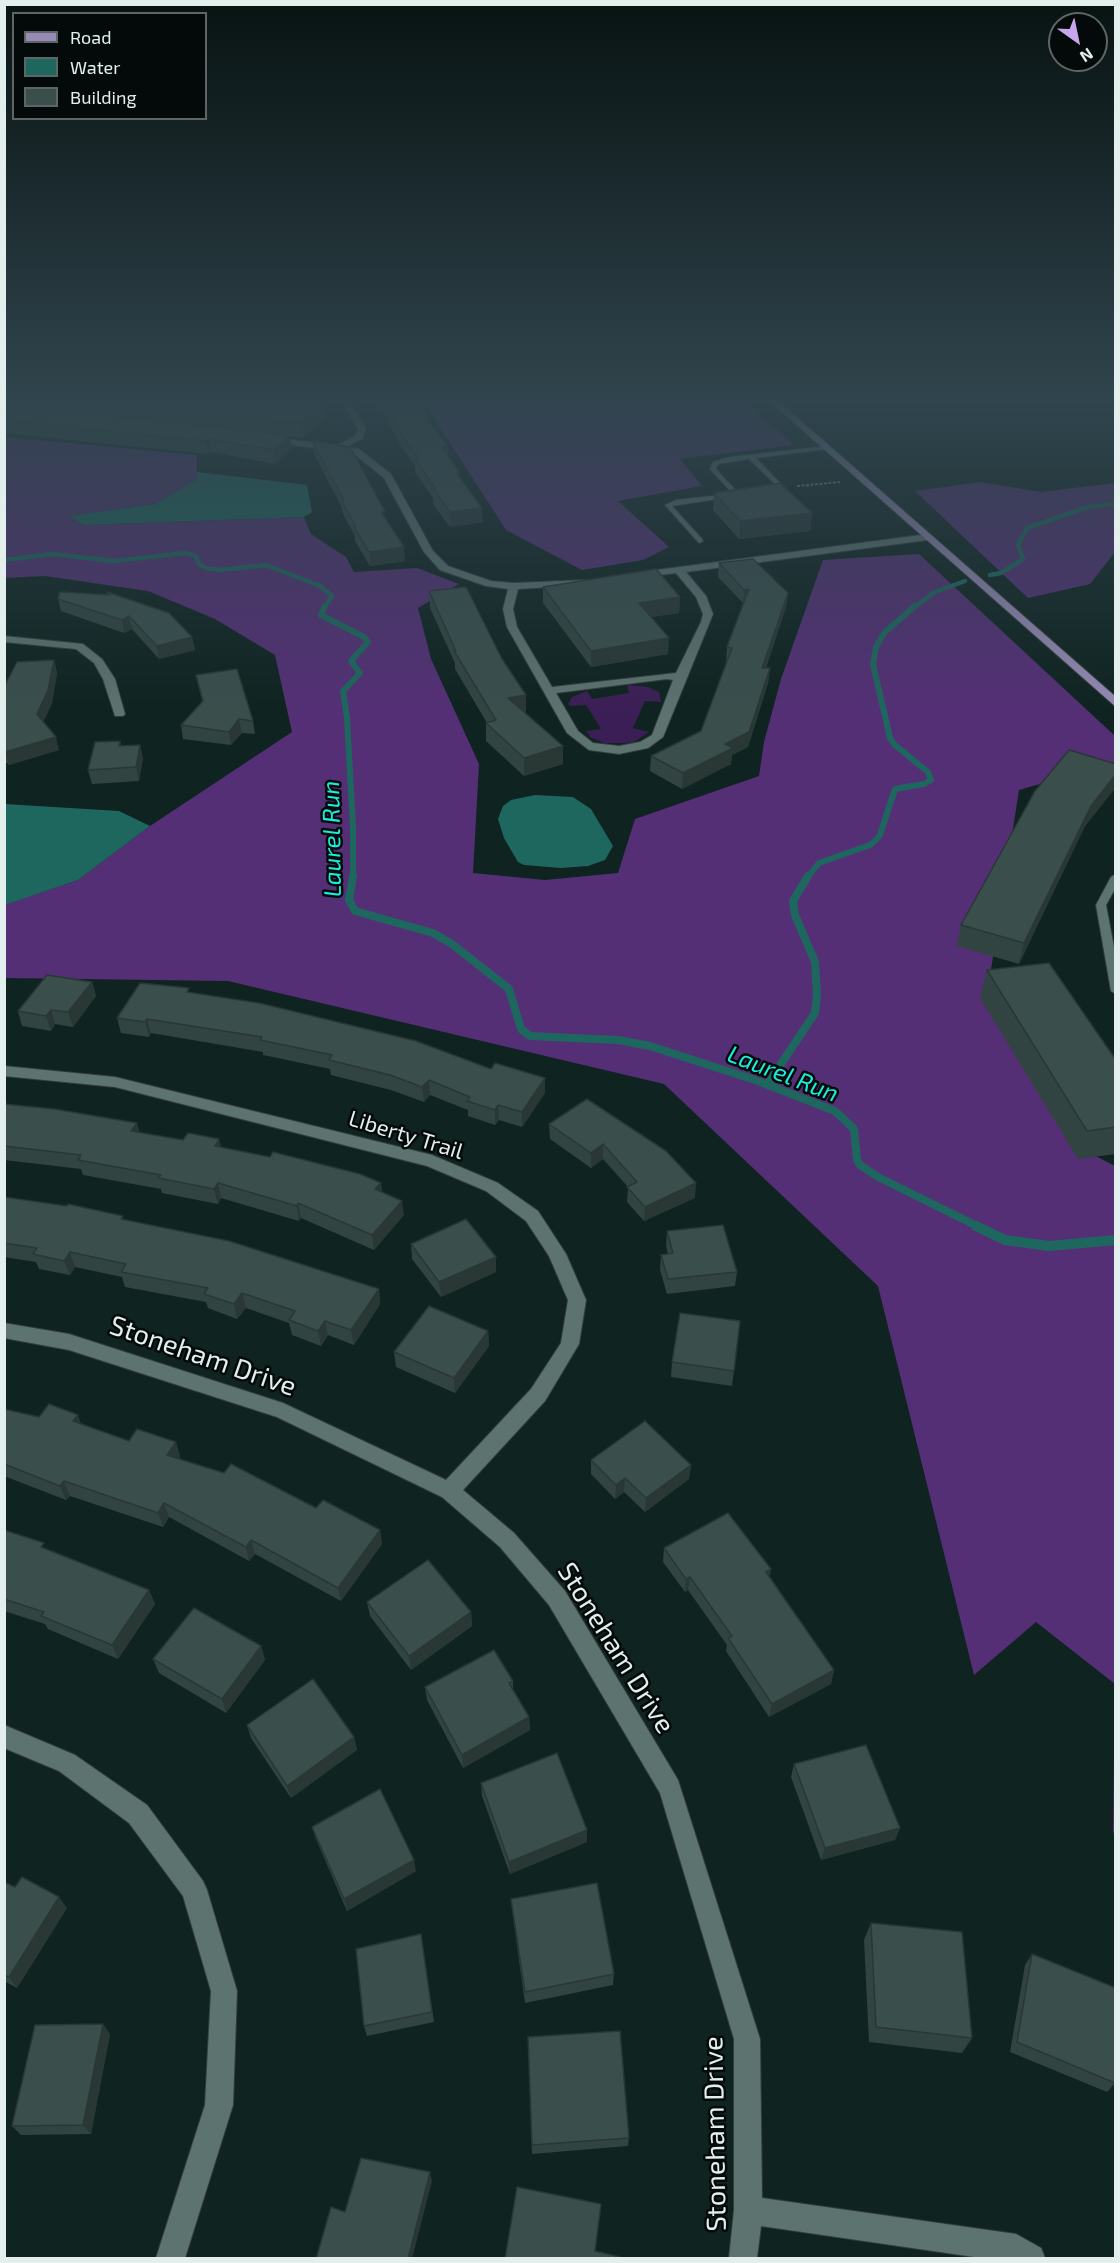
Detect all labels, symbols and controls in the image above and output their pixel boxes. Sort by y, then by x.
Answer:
legend [12,12,207,120]
north arrow [1048,12,1108,72]
text: Road [70,26,111,48]
text: N [1077,45,1097,67]
text: Water [70,56,120,78]
text: Building [70,86,137,108]
water label: Laurel Run [317,781,347,897]
water label: Laurel Run [723,1040,843,1108]
street label: Liberty Trail [345,1105,467,1165]
street label: Stoneham Drive [106,1309,300,1403]
street label: Stoneham Drive [551,1557,681,1739]
street label: Stoneham Drive [697,2036,733,2232]

